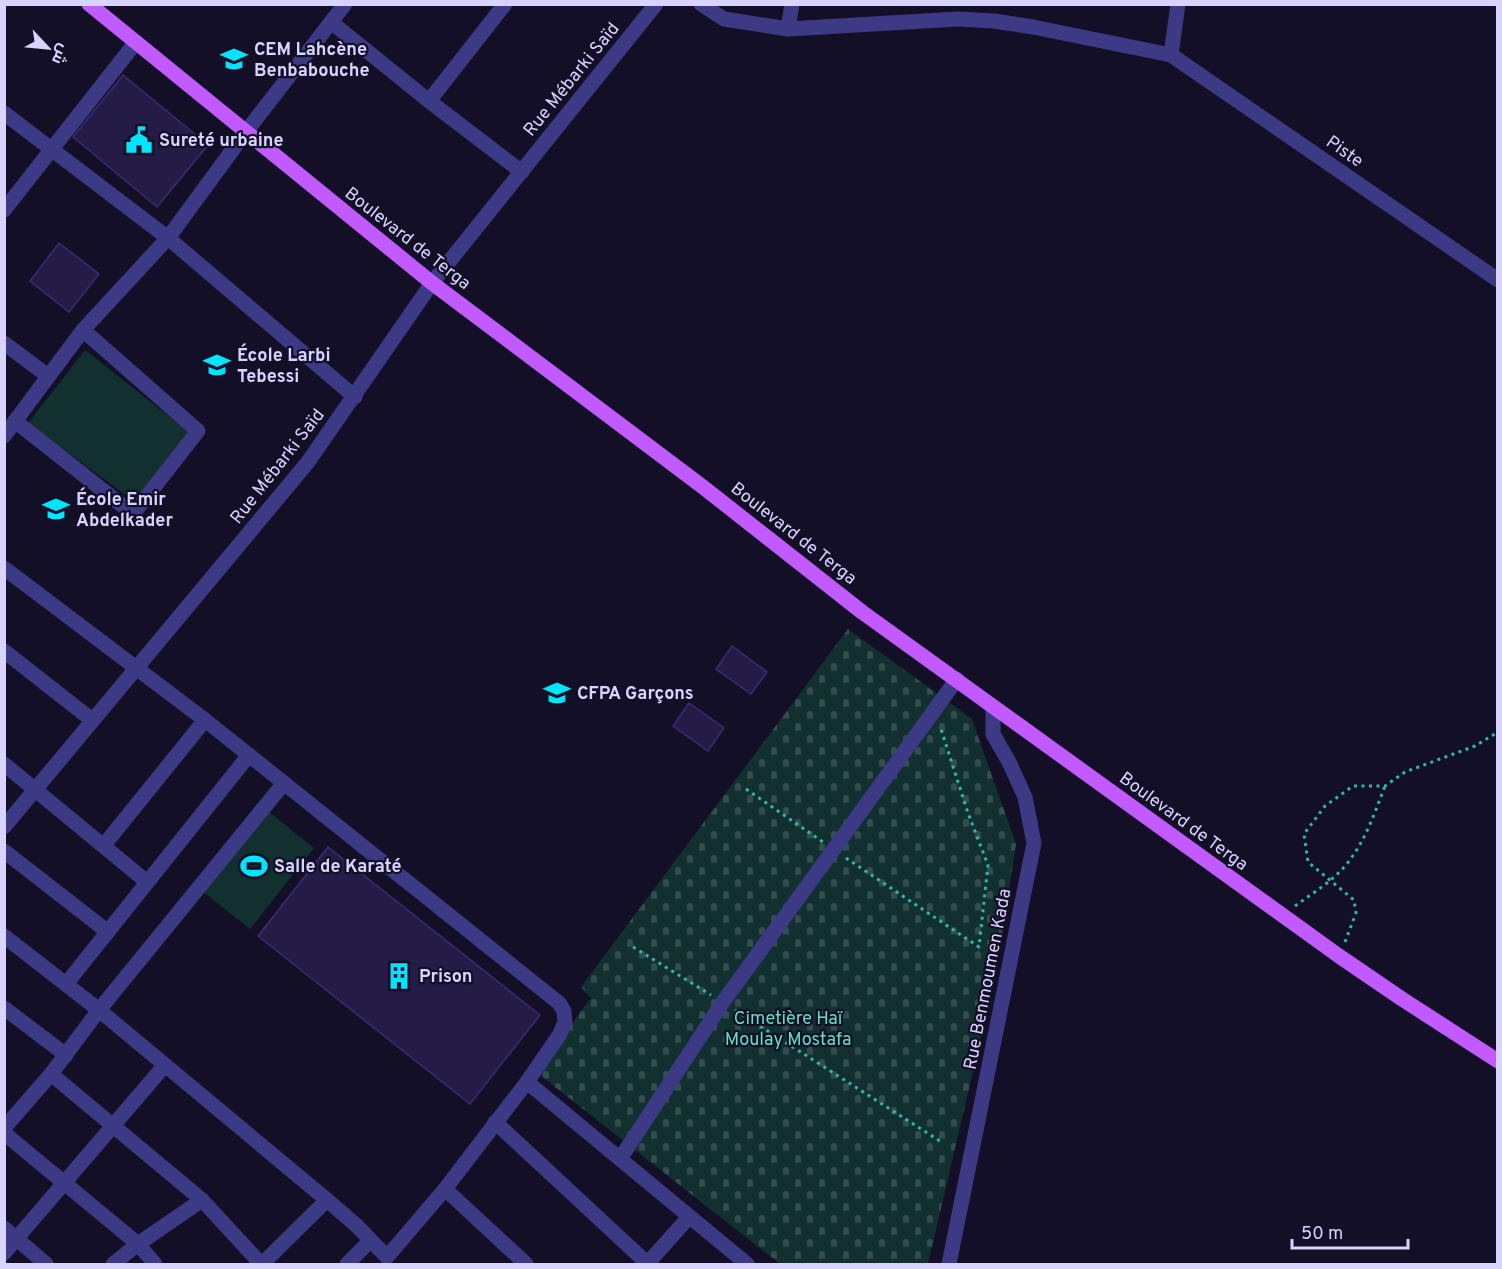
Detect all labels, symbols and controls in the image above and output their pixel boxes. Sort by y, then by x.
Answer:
north arrow [18,18,78,78]
street label: Rue Mébarki Saïd [519,18,625,142]
place label: CEM Lahcène Benbabouche [254,39,369,83]
text: ش [46,40,73,67]
school or university icon: CEM Lahcène Benbabouche [219,44,249,74]
public building icon: Sureté urbaine [124,125,154,155]
place label: Sureté urbaine [159,130,284,153]
street label: Piste [1321,131,1367,173]
street label: Boulevard de Terga [339,183,475,296]
place label: École Larbi Tebessi [237,343,330,389]
school or university icon: École Larbi Tebessi [202,350,232,380]
street label: Rue Mébarki Saïd [226,405,330,529]
street label: Boulevard de Terga [725,478,861,591]
place label: École Emir Abdelkader [76,487,173,533]
school or university icon: École Emir Abdelkader [41,494,71,524]
school or university icon: CFPA Garçons [542,678,572,708]
place label: CFPA Garçons [577,683,694,706]
street label: Boulevard de Terga [1114,768,1252,877]
sports icon: Salle de Karaté [239,851,269,881]
place label: Salle de Karaté [274,856,401,879]
street label: Rue Benmoumen Kada [960,887,1017,1072]
building icon: Prison [384,961,414,991]
place label: Prison [419,966,472,989]
park label: Cimetière Haï Moulay Mostafa [725,1008,851,1052]
scale bar [1292,1212,1408,1250]
text: 50 m [1301,1223,1343,1246]

